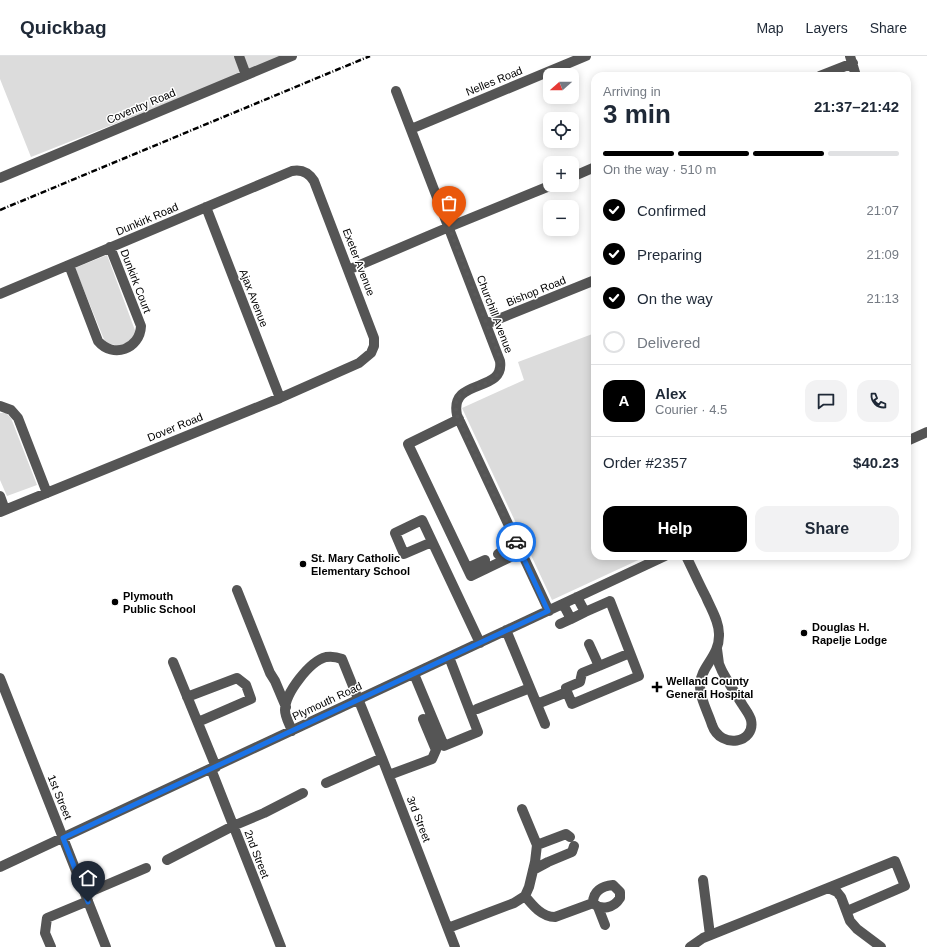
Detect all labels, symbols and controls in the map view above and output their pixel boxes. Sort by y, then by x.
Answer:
text: Quickbag [20,17,107,38]
text: Map [756,20,784,36]
text: Layers [806,20,848,36]
text: Share [870,20,907,36]
street label: Nelles Road [464,64,524,98]
north arrow [543,68,579,104]
map controls [543,68,579,236]
text: Arriving in [603,84,661,99]
street label: Coventry Road [105,86,177,126]
text: 21:37–21:42 [814,98,899,115]
text: 3 min [603,99,671,129]
button: locate [543,112,579,148]
button: + [543,156,579,192]
text: On the way · 510 m [603,162,716,177]
pin [432,186,466,227]
icon: bag [438,192,460,214]
icon: check [603,199,625,221]
street label: Dunkirk Road [114,200,180,238]
button: − [543,200,579,236]
text: Confirmed [637,202,706,219]
text: 21:07 [866,203,899,218]
street label: Exeter Avenue [341,227,377,297]
icon: check [603,243,625,265]
text: Preparing [637,246,702,263]
street label: Dunkirk Court [118,247,154,315]
text: 21:09 [866,247,899,262]
street label: Ajax Avenue [237,267,271,329]
street label: Churchill Avenue [475,273,515,355]
street label: Bishop Road [505,274,567,308]
icon: check [603,287,625,309]
text: On the way [637,290,713,307]
text: 21:13 [866,291,899,306]
text: Delivered [637,334,700,351]
button: chat [805,380,847,422]
button: phone [857,380,899,422]
text: Alex [655,385,687,402]
text: A [619,392,629,409]
text: Courier · 4.5 [655,402,727,417]
street label: Dover Road [146,410,204,444]
text: Order #2357 [603,454,687,471]
text: $40.23 [853,454,899,471]
button: Help [603,506,747,552]
button: Share [755,506,899,552]
courier [496,522,536,562]
icon: car [505,531,527,553]
place label: St. Mary Catholic Elementary School [311,552,410,577]
marker: St. Mary Catholic Elementary School [298,559,308,569]
place label: Plymouth Public School [123,590,196,615]
marker: Plymouth Public School [110,597,120,607]
place label: Douglas H. Rapelje Lodge [812,621,887,646]
marker: Douglas H. Rapelje Lodge [799,628,809,638]
place label: Welland County General Hospital [666,675,753,700]
street label: Plymouth Road [290,680,364,722]
marker: Welland County General Hospital [651,681,663,693]
street label: 1st Street [46,773,74,821]
street label: 3rd Street [405,794,433,844]
street label: 2nd Street [242,828,272,880]
pin [71,861,105,902]
icon: home [77,867,99,889]

